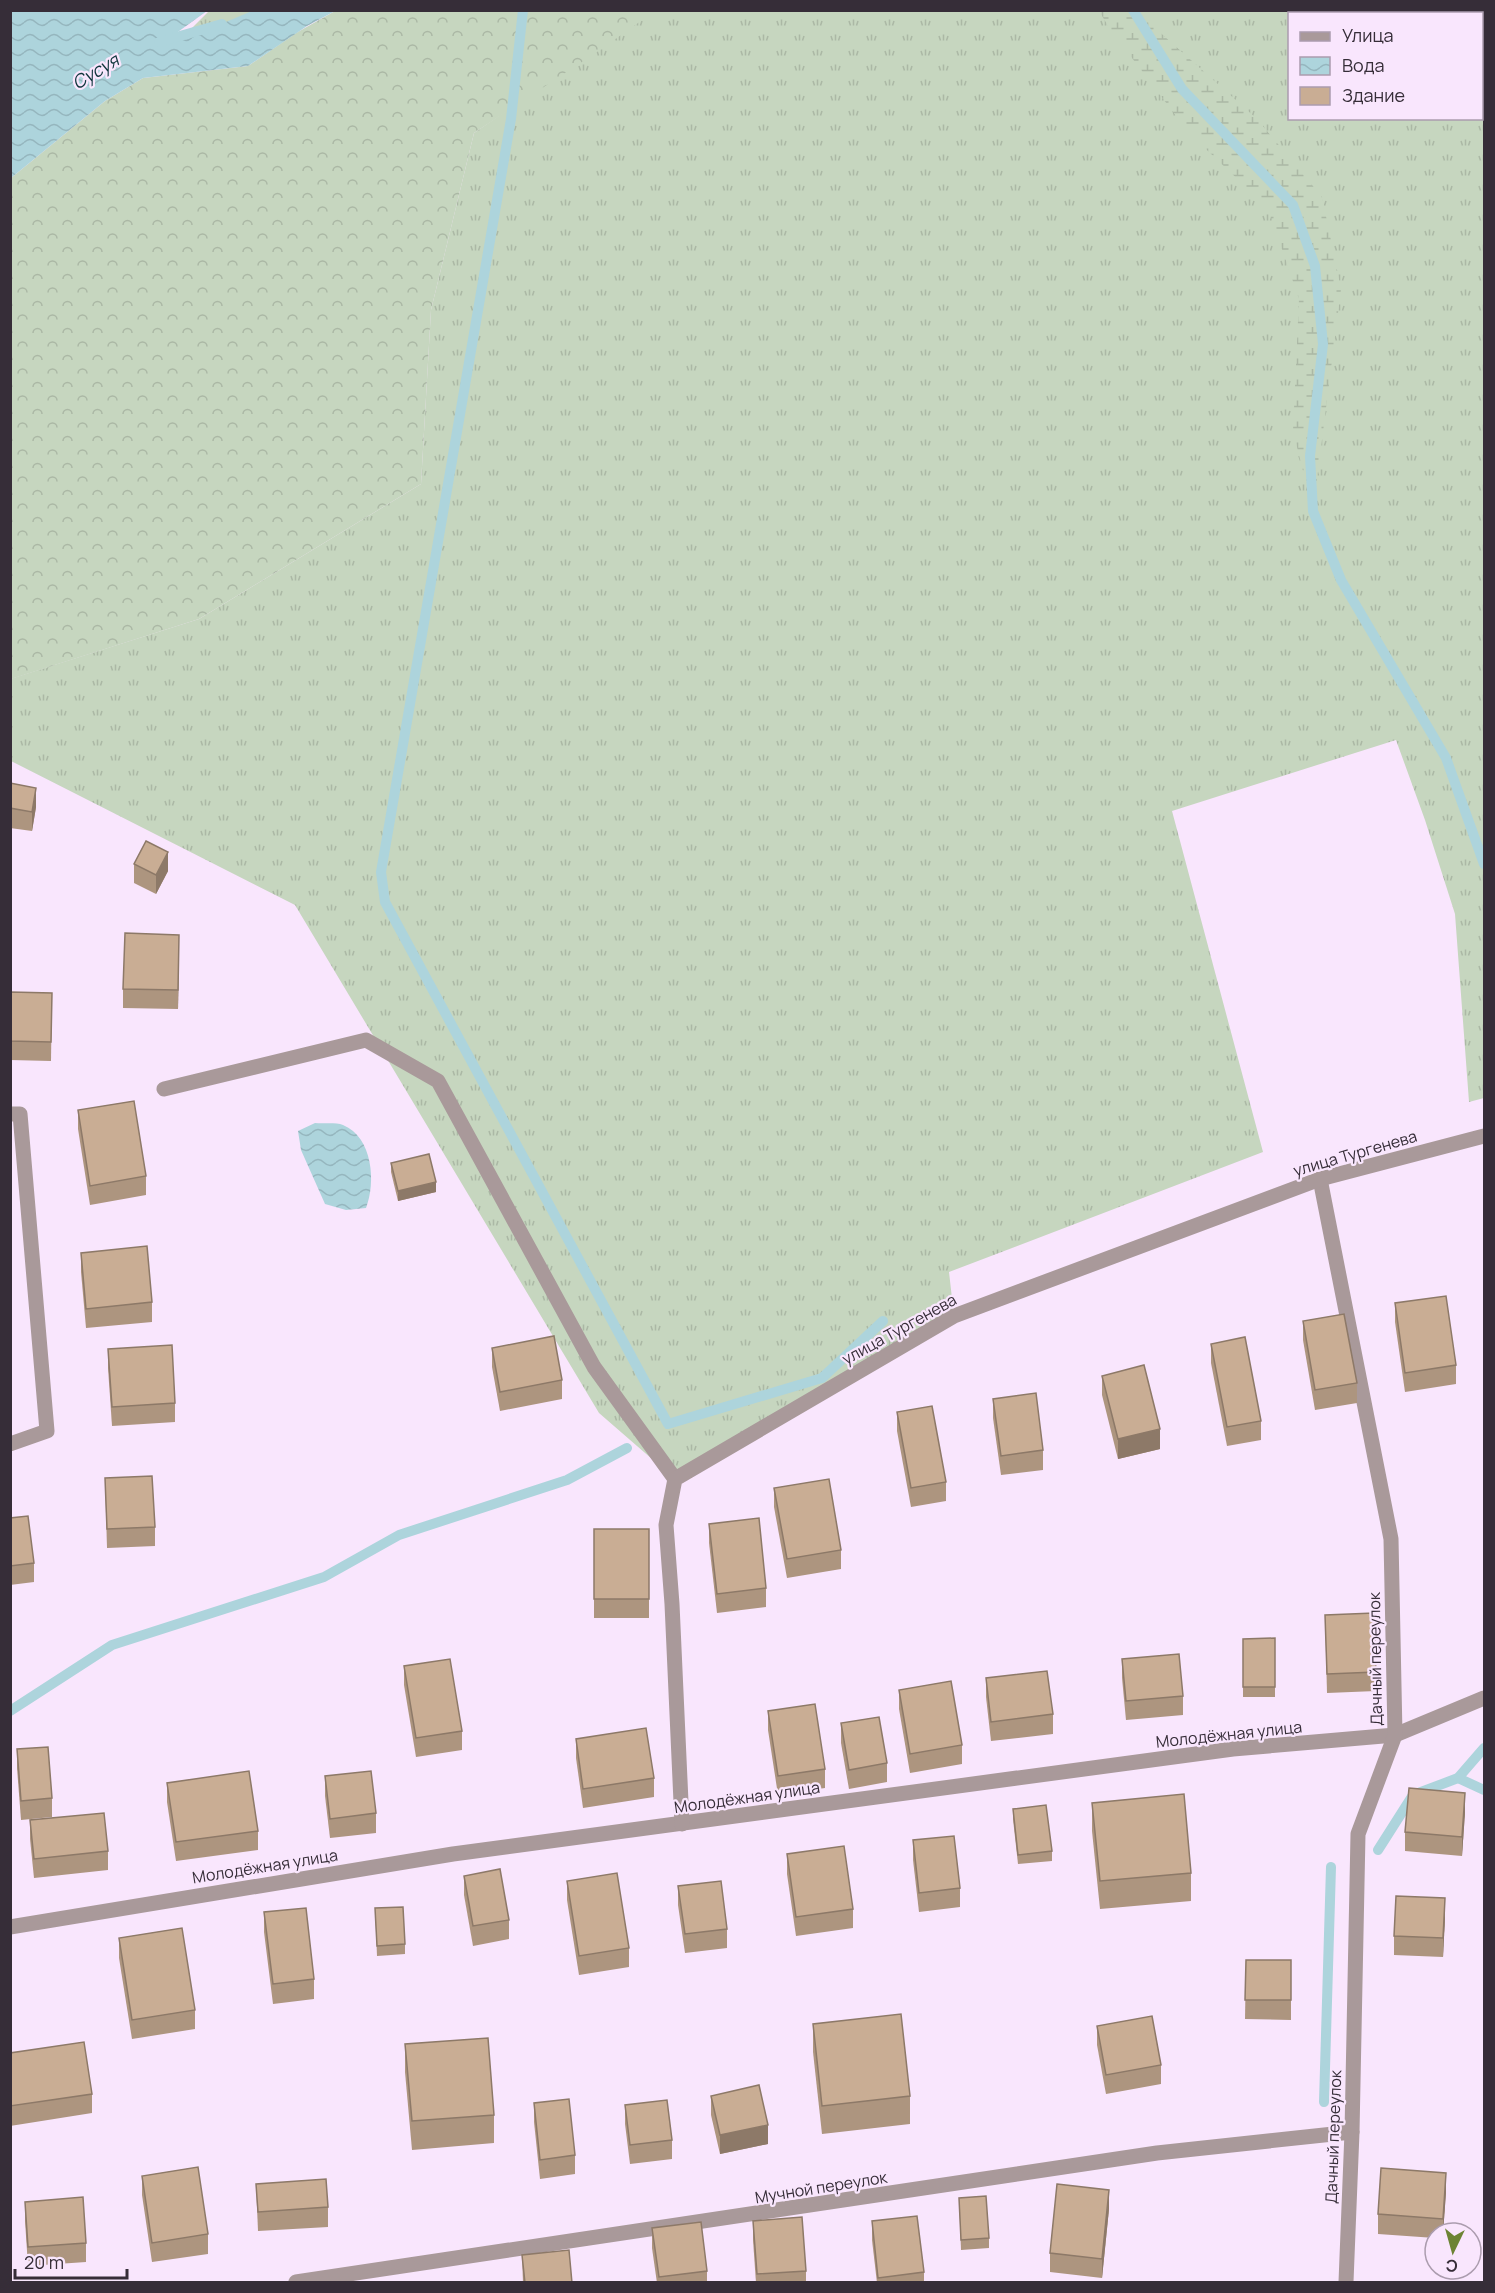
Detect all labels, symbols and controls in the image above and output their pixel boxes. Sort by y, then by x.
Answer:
legend [1288,12,1483,120]
text: Улица [1342,23,1394,47]
water label: Сусуя [67,47,125,94]
text: Вода [1342,53,1384,77]
text: Здание [1342,83,1405,107]
street label: улица Тургенева [1291,1125,1419,1181]
street label: улица Тургенева [838,1288,960,1370]
street label: Дачный переулок [1363,1591,1387,1726]
street label: Молодёжная улица [1155,1715,1303,1753]
street label: Молодёжная улица [673,1776,821,1818]
street label: Молодёжная улица [191,1844,339,1888]
street label: Дачный переулок [1320,2069,1346,2204]
street label: Мучной переулок [753,2166,890,2208]
north arrow [1423,2221,1483,2281]
scale bar [15,2242,128,2280]
text: 20 m [24,2250,64,2274]
text: С [1445,2254,1459,2277]

